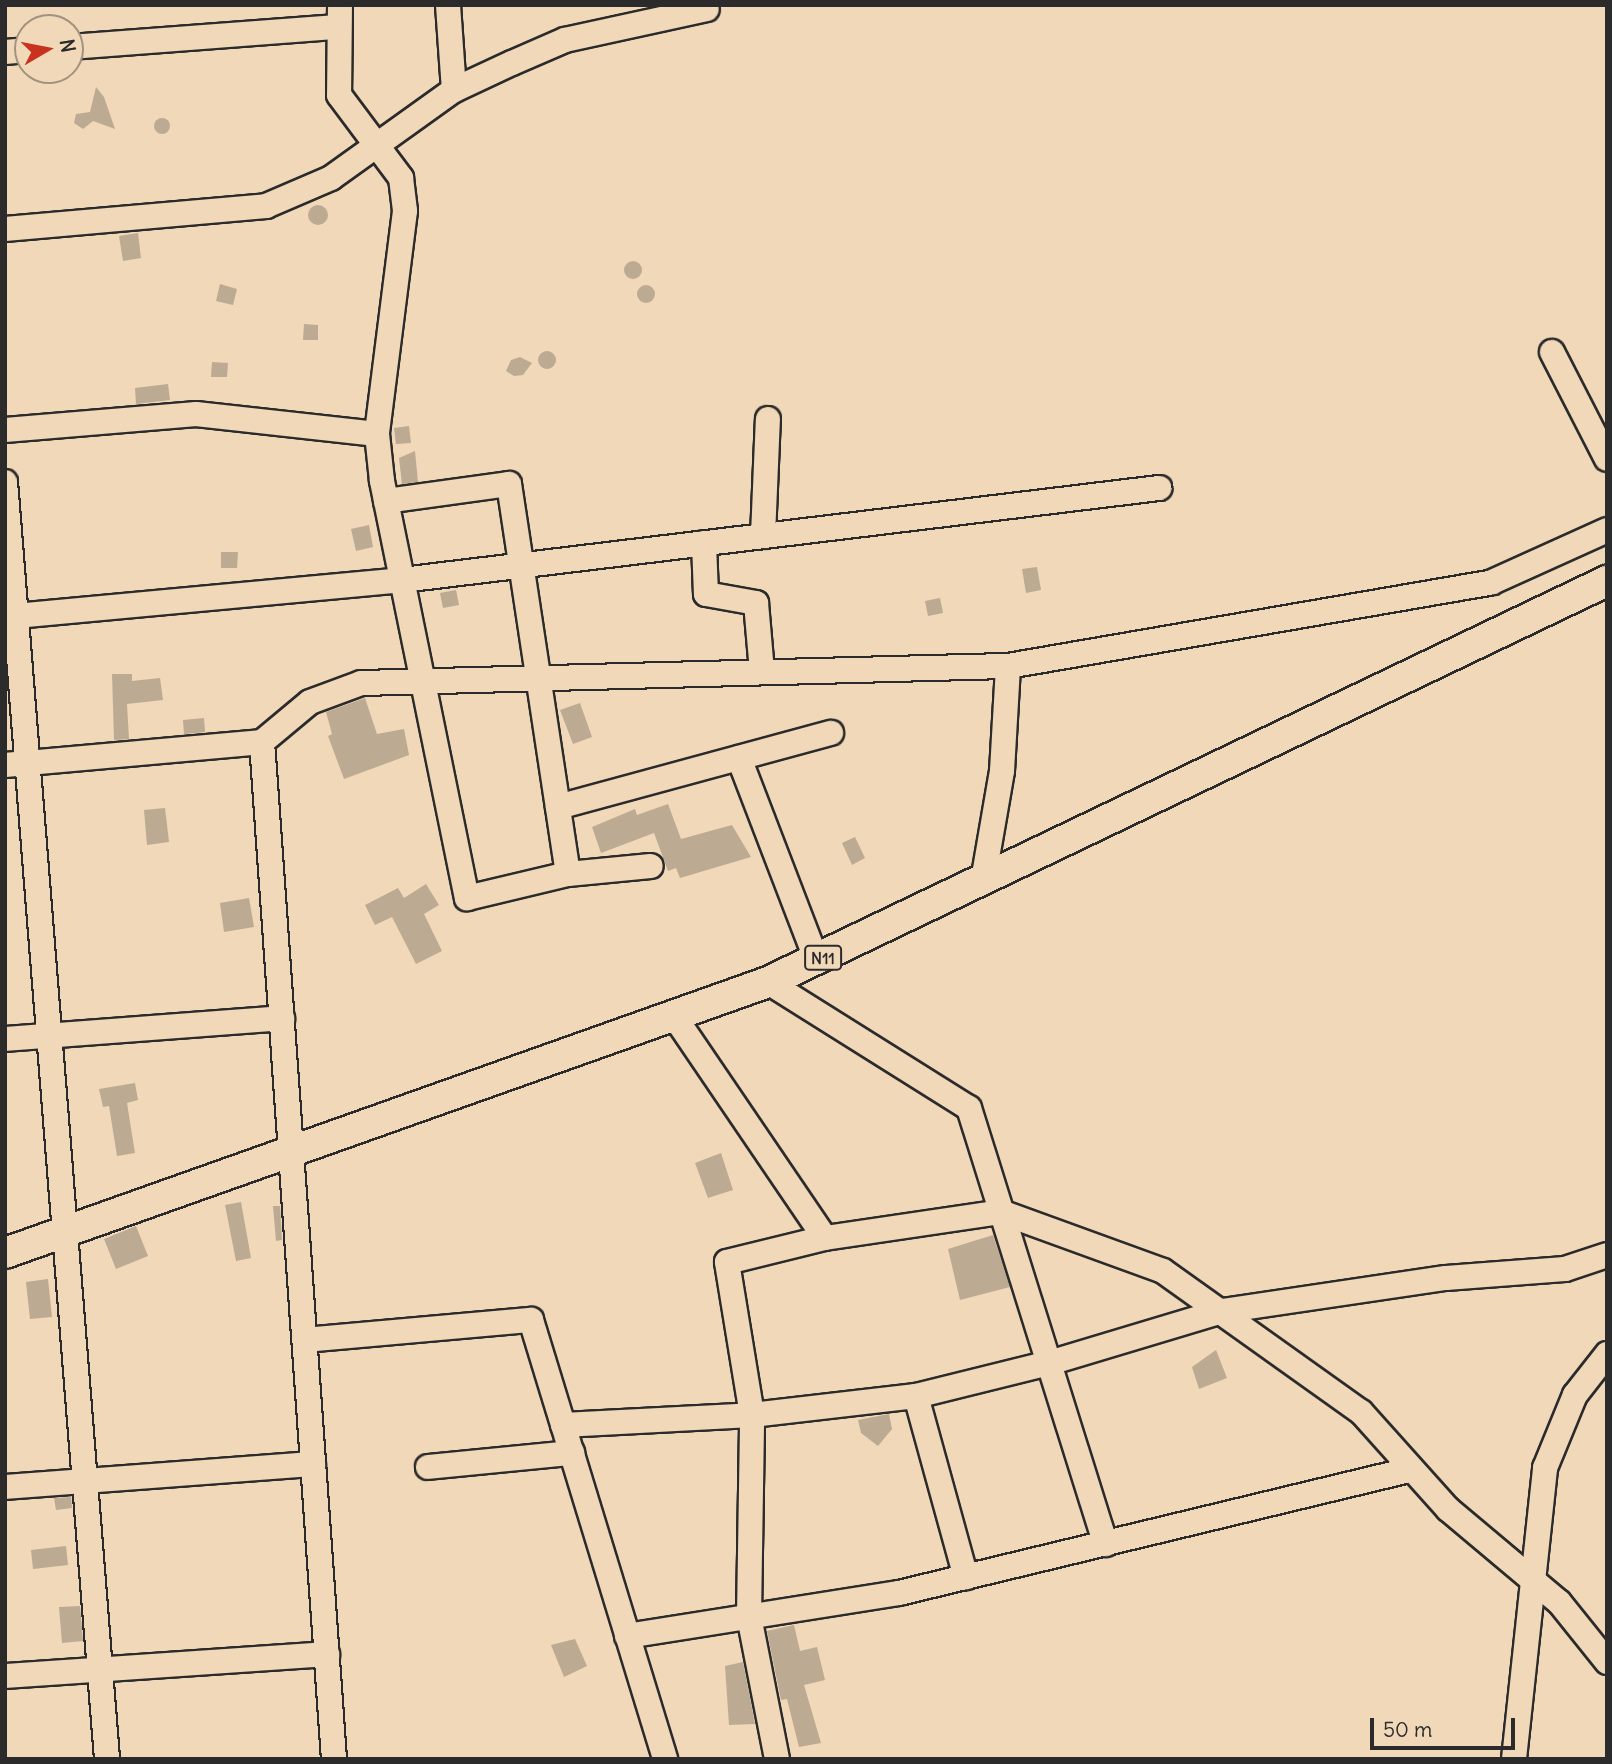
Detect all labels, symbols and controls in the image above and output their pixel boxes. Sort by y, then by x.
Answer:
north arrow [14,14,84,84]
text: N [55,37,81,54]
road number: N11 [804,946,842,970]
scale bar [1374,1704,1519,1748]
text: 50 m [1383,1716,1432,1743]

